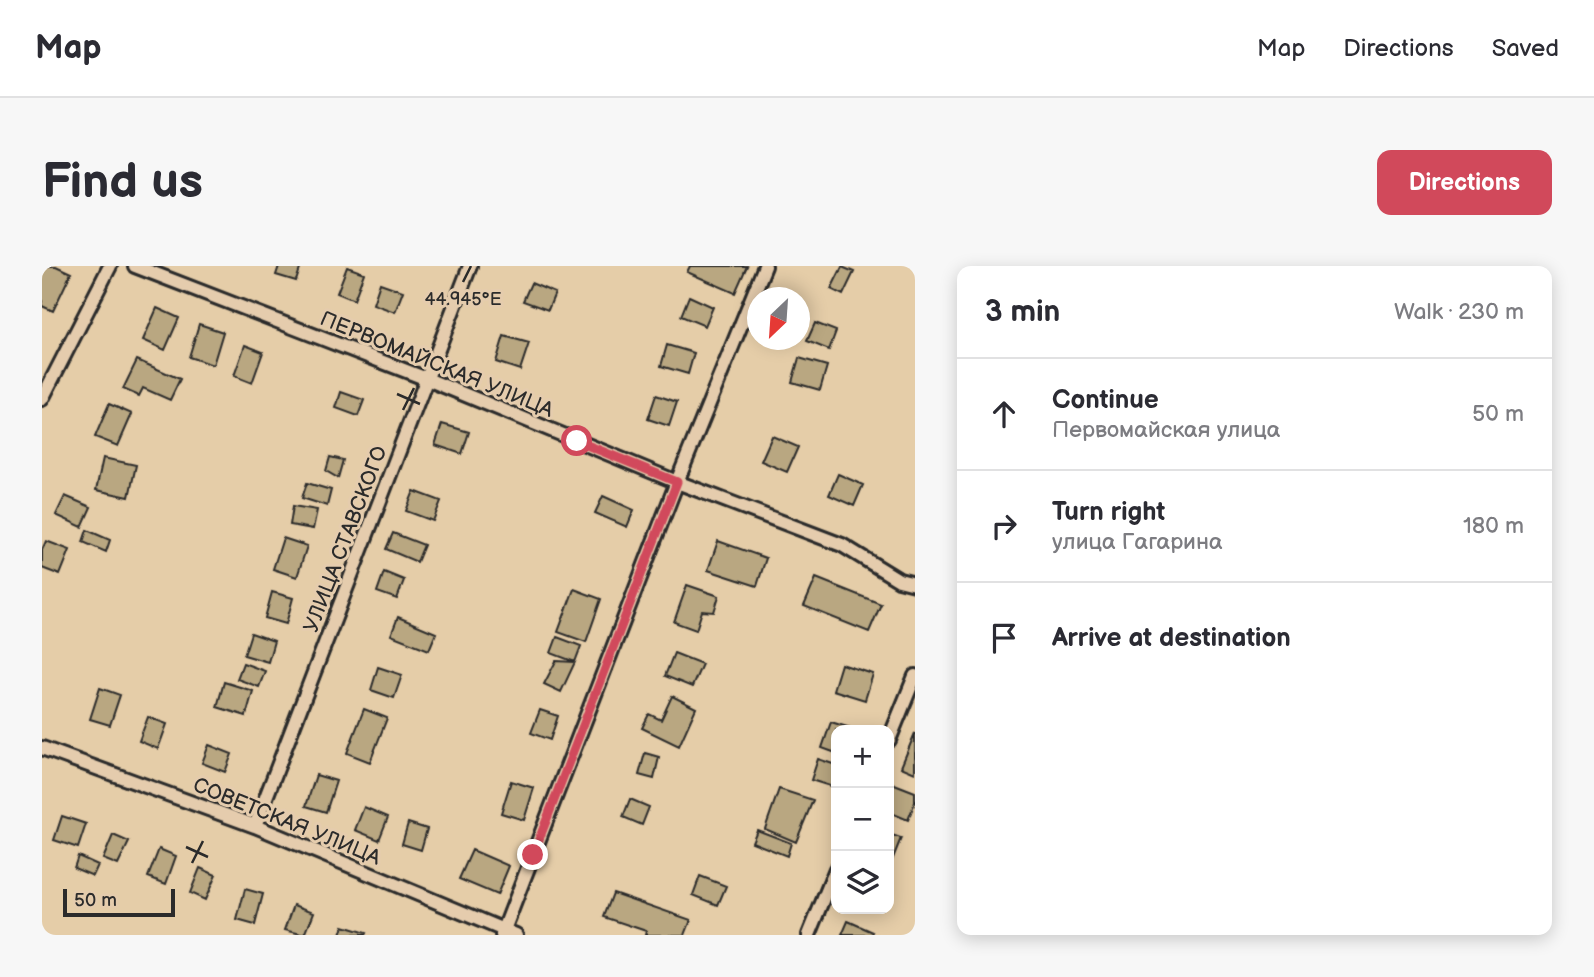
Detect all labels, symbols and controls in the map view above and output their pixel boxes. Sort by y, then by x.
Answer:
text: Map [35,28,101,68]
text: Map [1257,34,1305,63]
text: Directions [1343,34,1454,63]
text: Saved [1492,34,1559,63]
button: Directions [1377,150,1552,215]
text: Find us [42,153,203,212]
north arrow [747,287,810,350]
text: 44.945°E [424,289,502,310]
text: 3 min [985,294,1060,330]
text: Walk · 230 m [1394,298,1524,326]
street label: ПЕРВОМАЙСКАЯ УЛИЦА [317,306,557,423]
text: Continue [1052,385,1159,416]
icon: ahead [985,395,1023,433]
text: 50 m [1472,400,1524,428]
text: Первомайская улица [1052,416,1280,444]
route start [561,425,592,456]
street label: УЛИЦА СТАВСКОГО [298,442,393,636]
text: Turn right [1052,497,1165,528]
icon: right [985,507,1023,545]
text: 180 m [1463,512,1524,540]
text: улица Гагарина [1052,528,1223,556]
icon: arrive [985,619,1023,657]
text: Arrive at destination [1052,623,1291,654]
map controls [831,725,894,914]
button: + [831,725,894,788]
street label: СОВЕТСКАЯ УЛИЦА [190,772,384,871]
button: − [831,788,894,851]
route end [517,839,548,870]
button: layers [831,851,894,914]
scale bar [63,886,175,918]
text: 50 m [74,889,117,912]

